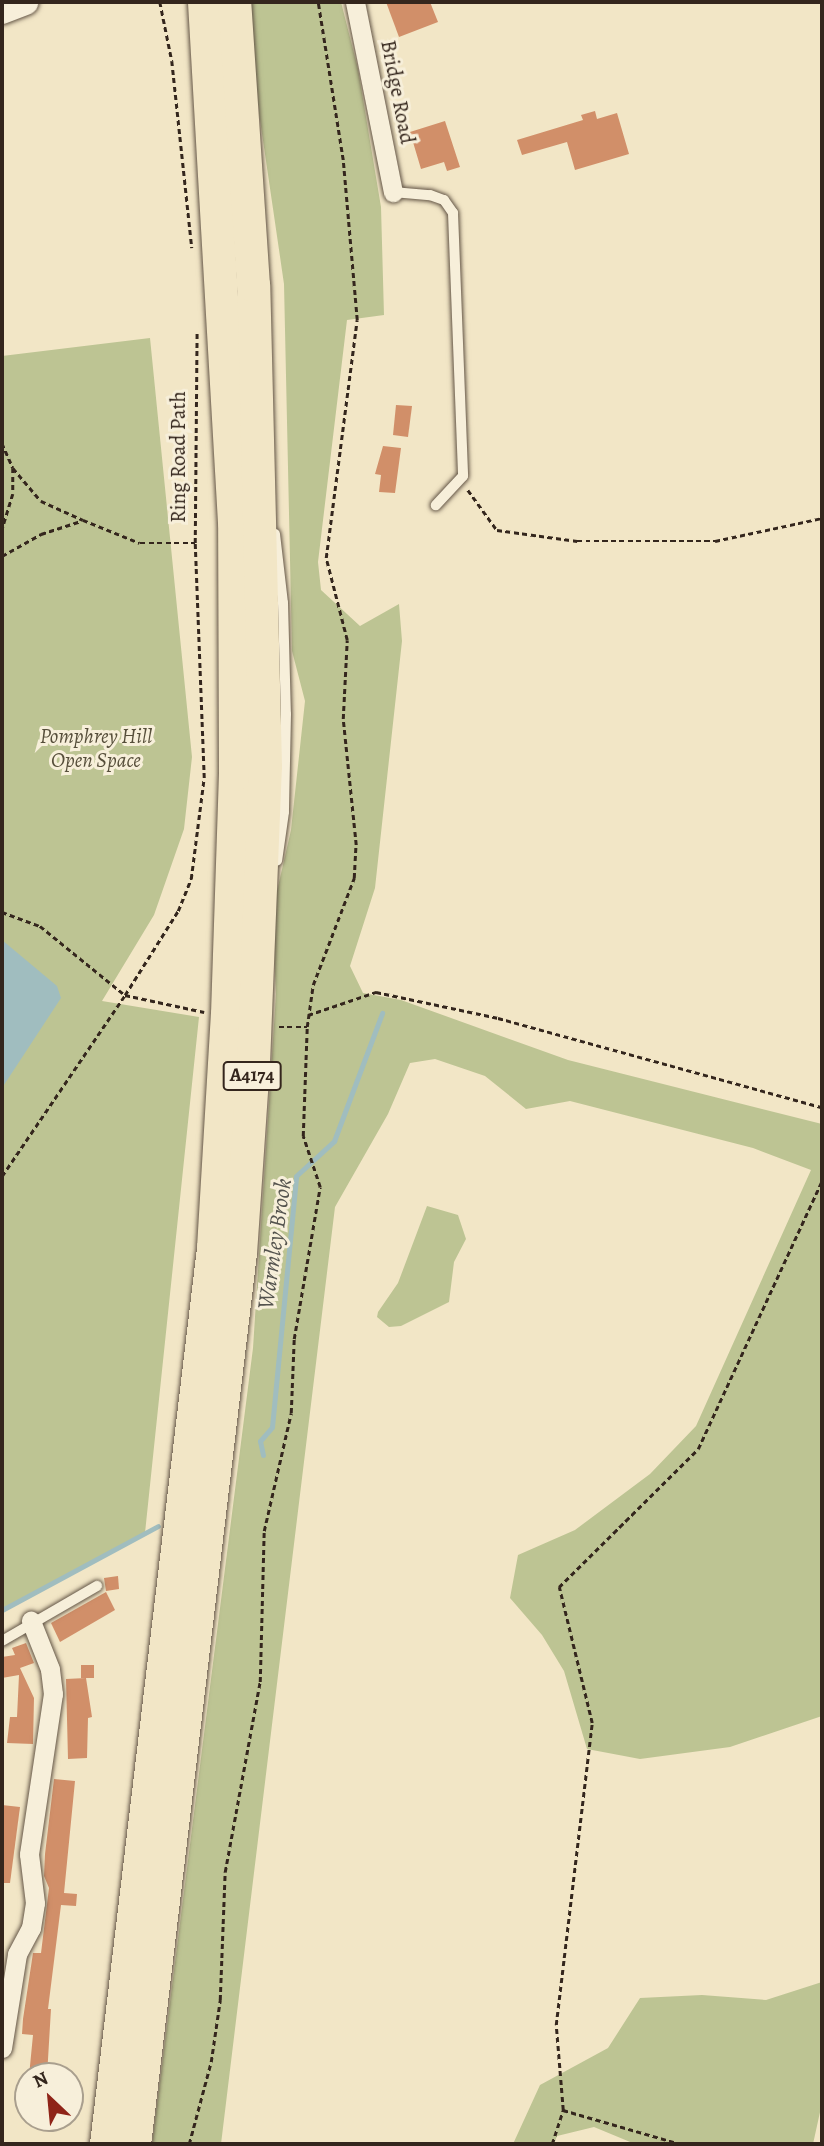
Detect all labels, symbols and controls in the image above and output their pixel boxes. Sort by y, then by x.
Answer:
street label: Bridge Road [376,38,420,146]
street label: Ring Road Path [165,391,191,523]
park label: Pomphrey Hill Open Space [40,723,152,773]
road number: A4174 [222,1060,282,1092]
water label: Warmley Brook [252,1177,298,1311]
north arrow [14,2062,84,2132]
text: N [29,2065,53,2095]

